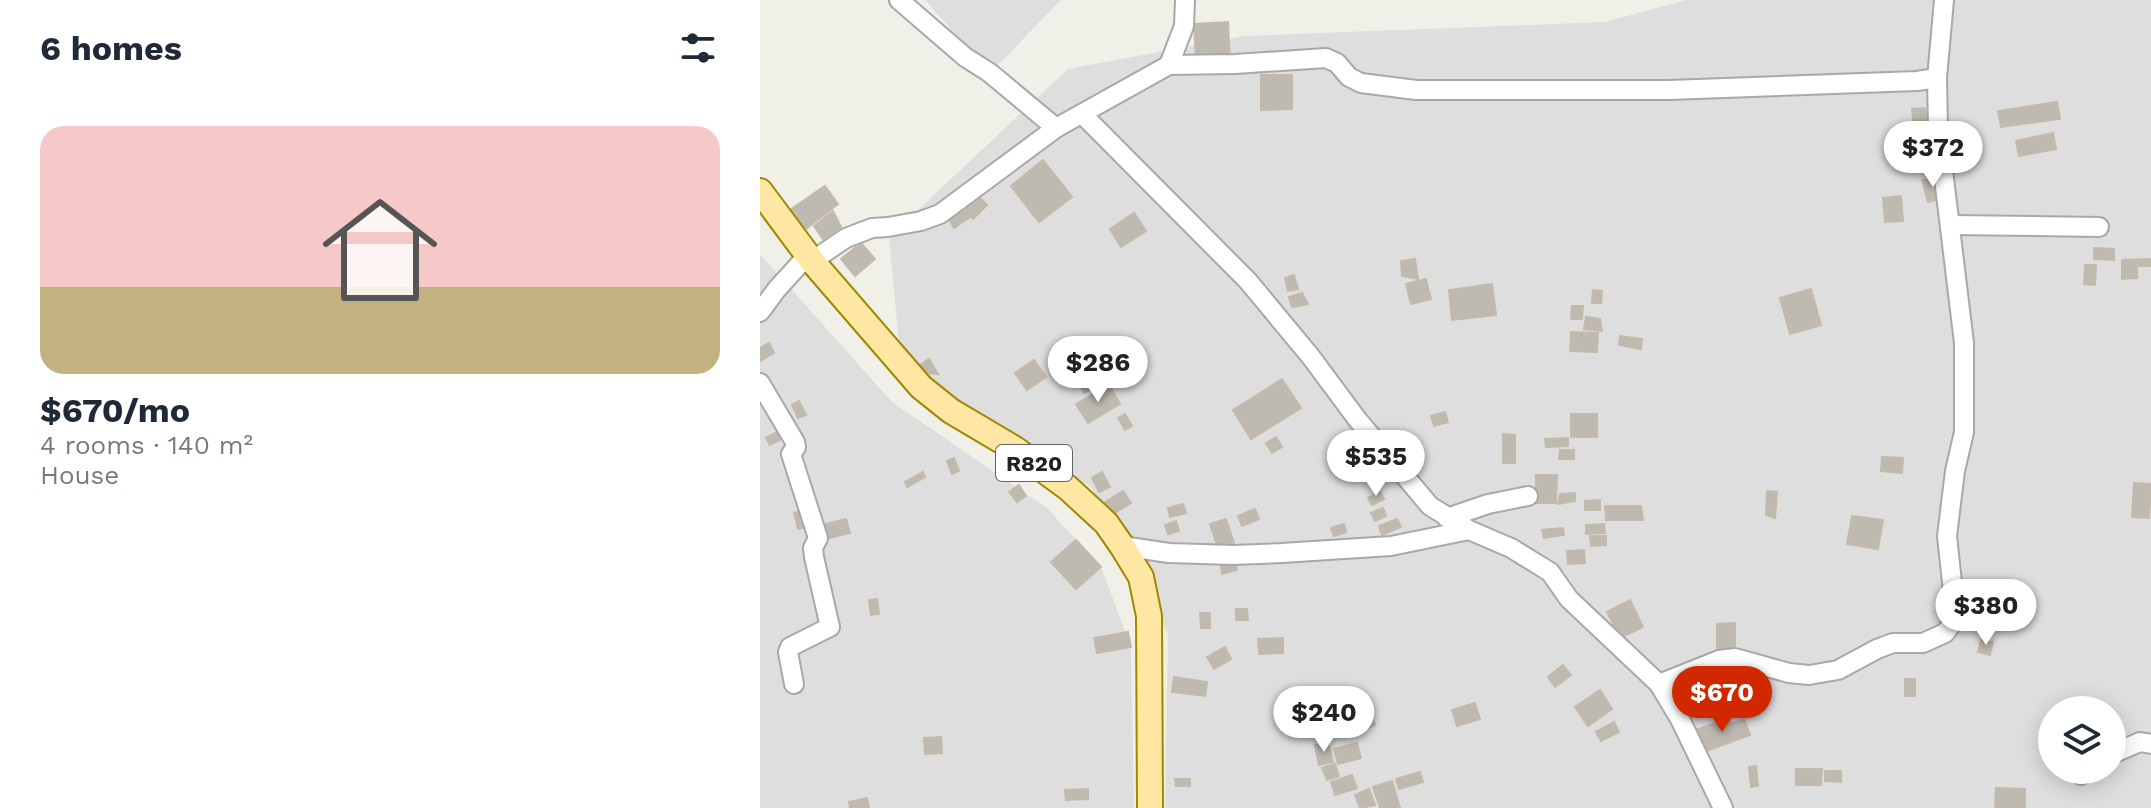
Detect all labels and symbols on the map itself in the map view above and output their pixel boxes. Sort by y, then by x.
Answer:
pin: $372 [1886,121,1980,189]
pin: $286 [1051,336,1145,404]
pin: $535 [1329,430,1423,498]
road number: R820 [996,445,1072,481]
pin: $380 [1939,579,2033,647]
pin: $670 [1675,666,1769,734]
pin: $240 [1277,686,1371,754]

